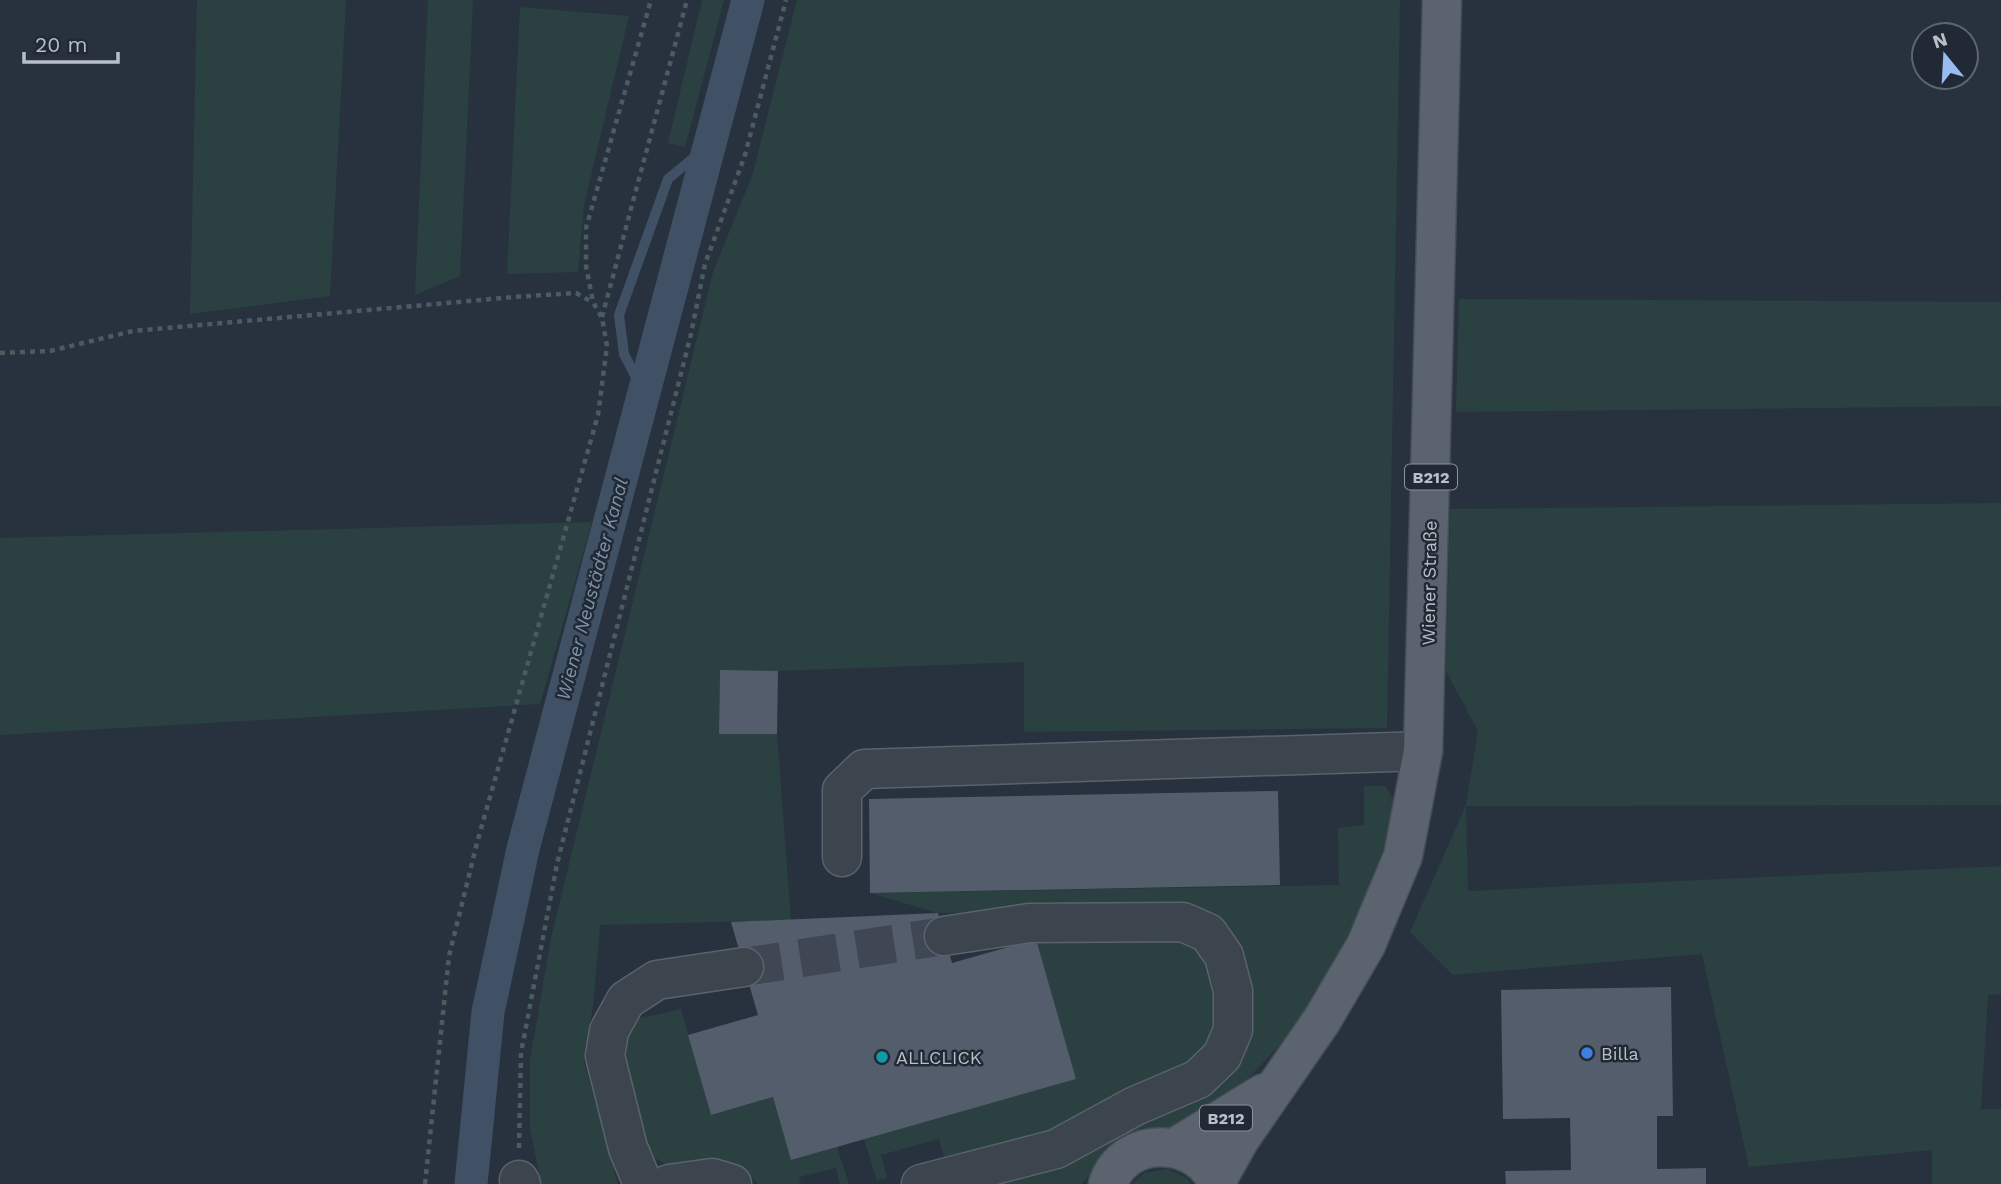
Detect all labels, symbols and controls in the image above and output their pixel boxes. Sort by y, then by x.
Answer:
scale bar [24,21,119,65]
north arrow [1910,21,1980,91]
text: N [1930,27,1950,53]
text: 20 m [35,32,87,57]
road number: B212 [1405,464,1457,490]
water label: Wiener Neustädter Kanal [551,475,633,703]
street label: Wiener Straße [1417,520,1441,646]
place label: Billa [1601,1043,1639,1064]
marker: Billa [1579,1045,1595,1061]
place label: ALLCLICK [896,1047,982,1068]
marker: ALLCLICK [874,1049,890,1065]
road number: B212 [1200,1106,1252,1130]

